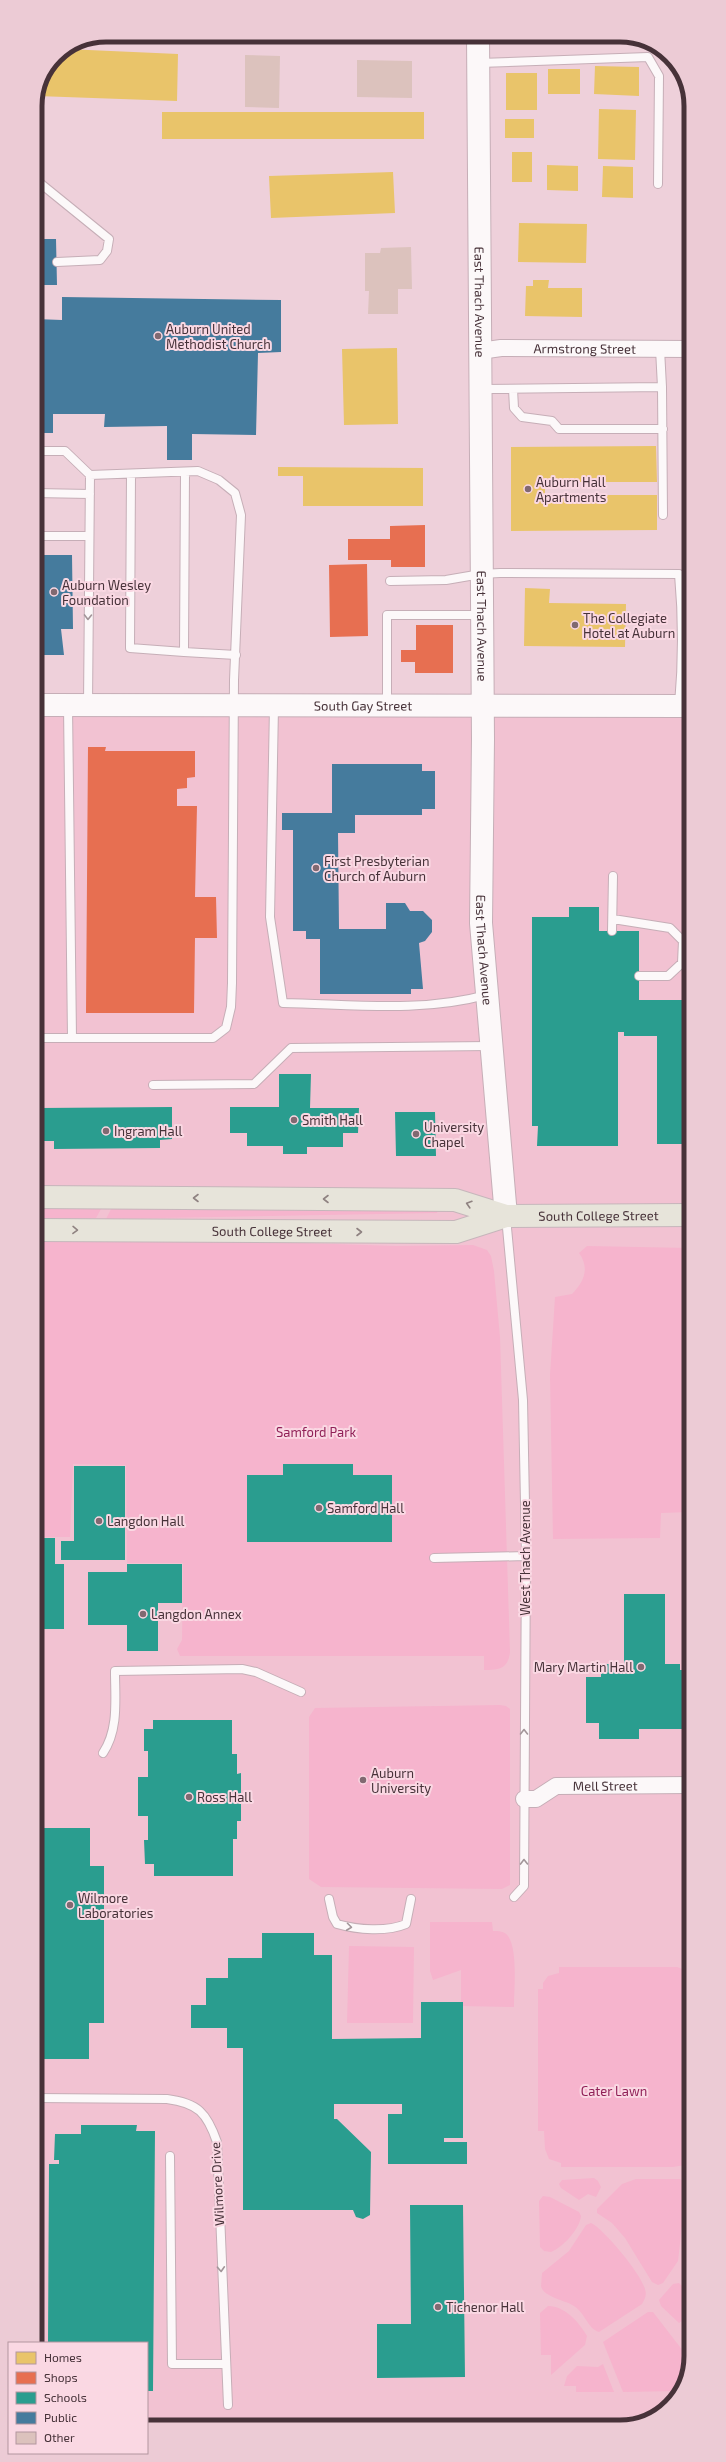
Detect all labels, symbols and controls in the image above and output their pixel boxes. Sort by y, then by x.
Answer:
street label: East Thach Avenue [472,246,488,358]
place label: Auburn United Methodist Church [166,321,271,352]
marker: Auburn United Methodist Church [153,331,163,341]
street label: Armstrong Street [533,340,636,357]
place label: Auburn Hall Apartments [536,474,606,505]
marker: Auburn Hall Apartments [523,484,533,494]
street label: East Thach Avenue [474,570,491,682]
place label: Auburn Wesley Foundation [62,577,151,608]
marker: Auburn Wesley Foundation [49,587,59,597]
place label: The Collegiate Hotel at Auburn [583,610,675,641]
one-way arrow [84,614,92,620]
marker: The Collegiate Hotel at Auburn [570,620,580,630]
street label: South Gay Street [314,697,412,714]
place label: First Presbyterian Church of Auburn [324,853,429,884]
marker: First Presbyterian Church of Auburn [311,863,321,873]
street label: East Thach Avenue [473,894,496,1006]
place label: Smith Hall [302,1112,363,1128]
marker: Smith Hall [289,1115,299,1125]
place label: University Chapel [424,1119,484,1150]
place label: Ingram Hall [114,1123,183,1139]
marker: Ingram Hall [101,1126,111,1136]
marker: University Chapel [411,1129,421,1139]
one-way arrow [193,1194,199,1202]
one-way arrow [323,1195,329,1203]
one-way arrow [466,1201,473,1209]
street label: South College Street [538,1207,659,1224]
street label: South College Street [212,1223,332,1239]
one-way arrow [72,1226,78,1234]
one-way arrow [356,1228,362,1236]
park label: Samford Park [276,1424,356,1440]
place label: Samford Hall [327,1500,404,1516]
street label: West Thach Avenue [517,1500,533,1616]
marker: Samford Hall [314,1503,324,1513]
place label: Langdon Hall [107,1513,185,1529]
marker: Langdon Hall [94,1516,104,1526]
place label: Langdon Annex [151,1606,242,1622]
marker: Langdon Annex [138,1609,148,1619]
place label: Mary Martin Hall [534,1659,633,1675]
marker: Mary Martin Hall [636,1662,646,1672]
one-way arrow [520,1729,528,1735]
place label: Auburn University [371,1765,431,1796]
marker: Auburn University [358,1775,368,1785]
street label: Mell Street [573,1777,638,1794]
place label: Ross Hall [197,1789,252,1805]
marker: Ross Hall [184,1792,194,1802]
one-way arrow [520,1859,528,1865]
place label: Wilmore Laboratories [78,1890,153,1921]
marker: Wilmore Laboratories [65,1900,75,1910]
one-way arrow [346,1922,352,1931]
park label: Cater Lawn [581,2083,647,2099]
street label: Wilmore Drive [207,2142,227,2226]
one-way arrow [217,2266,225,2272]
place label: Tichenor Hall [446,2299,524,2315]
marker: Tichenor Hall [433,2302,443,2312]
legend [8,2342,148,2454]
text: Homes [44,2350,82,2364]
text: Shops [44,2370,78,2384]
text: Schools [44,2390,87,2404]
text: Public [44,2410,77,2424]
text: Other [44,2430,75,2444]

